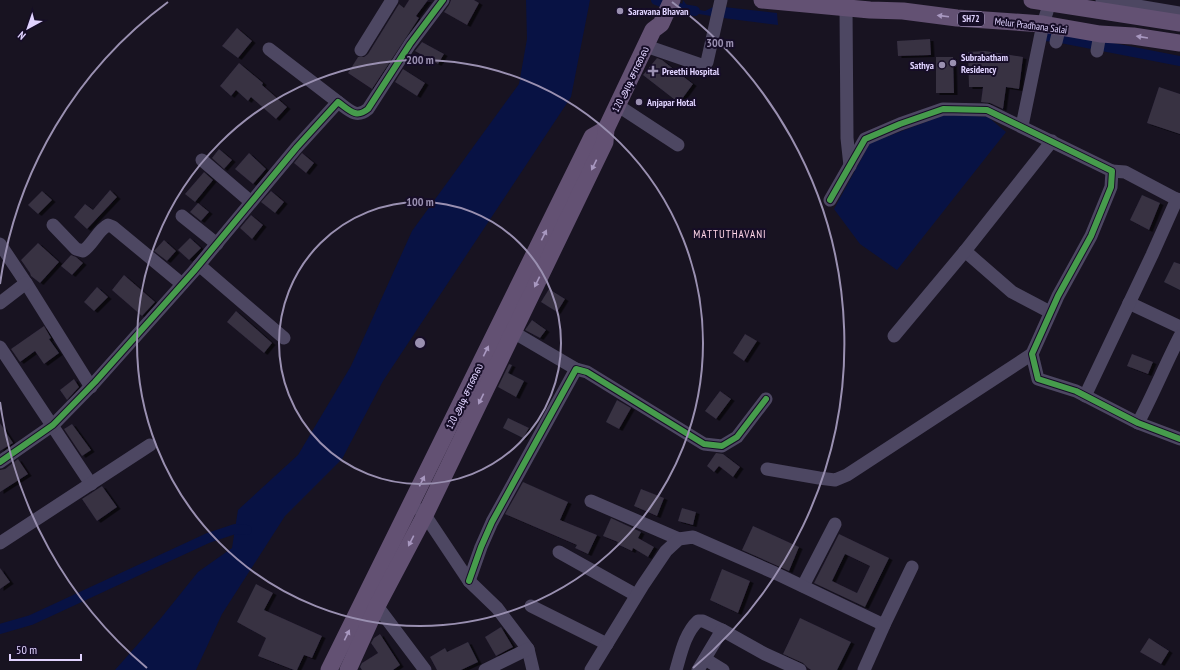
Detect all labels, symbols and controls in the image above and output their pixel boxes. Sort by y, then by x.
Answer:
place label: Saravana Bhavan [628,5,689,18]
marker: Saravana Bhavan [615,6,625,16]
north arrow [8,8,48,48]
road number: SH72 [958,12,984,26]
one-way arrow [937,13,949,19]
street label: Melur Pradhana Salai [994,15,1068,36]
text: N [15,28,28,43]
one-way arrow [1135,34,1148,40]
text: 300 m [706,35,734,50]
street label: 120 அடி சாலை [609,44,652,114]
place label: Subrabatham Residency [961,51,1008,76]
text: 200 m [406,52,434,67]
marker: Subrabatham Residency [948,58,958,68]
place label: Sathya [910,59,934,72]
marker: Sathya [937,60,947,70]
marker: Preethi Hospital [647,65,659,77]
place label: Preethi Hospital [662,65,720,78]
place label: Anjapar Hotal [646,96,696,109]
marker: Anjapar Hotal [634,97,644,107]
one-way arrow [591,160,597,171]
text: 100 m [406,194,434,209]
district label: MATTUTHAVANI [693,227,767,241]
one-way arrow [540,229,547,241]
one-way arrow [534,277,540,288]
centre of rings [413,336,427,350]
one-way arrow [483,346,489,357]
street label: 120 அடி சாலை [443,361,486,431]
one-way arrow [478,394,484,405]
one-way arrow [419,475,425,486]
one-way arrow [408,535,414,547]
one-way arrow [344,629,350,641]
scale bar [10,636,81,662]
text: 50 m [16,642,37,657]

